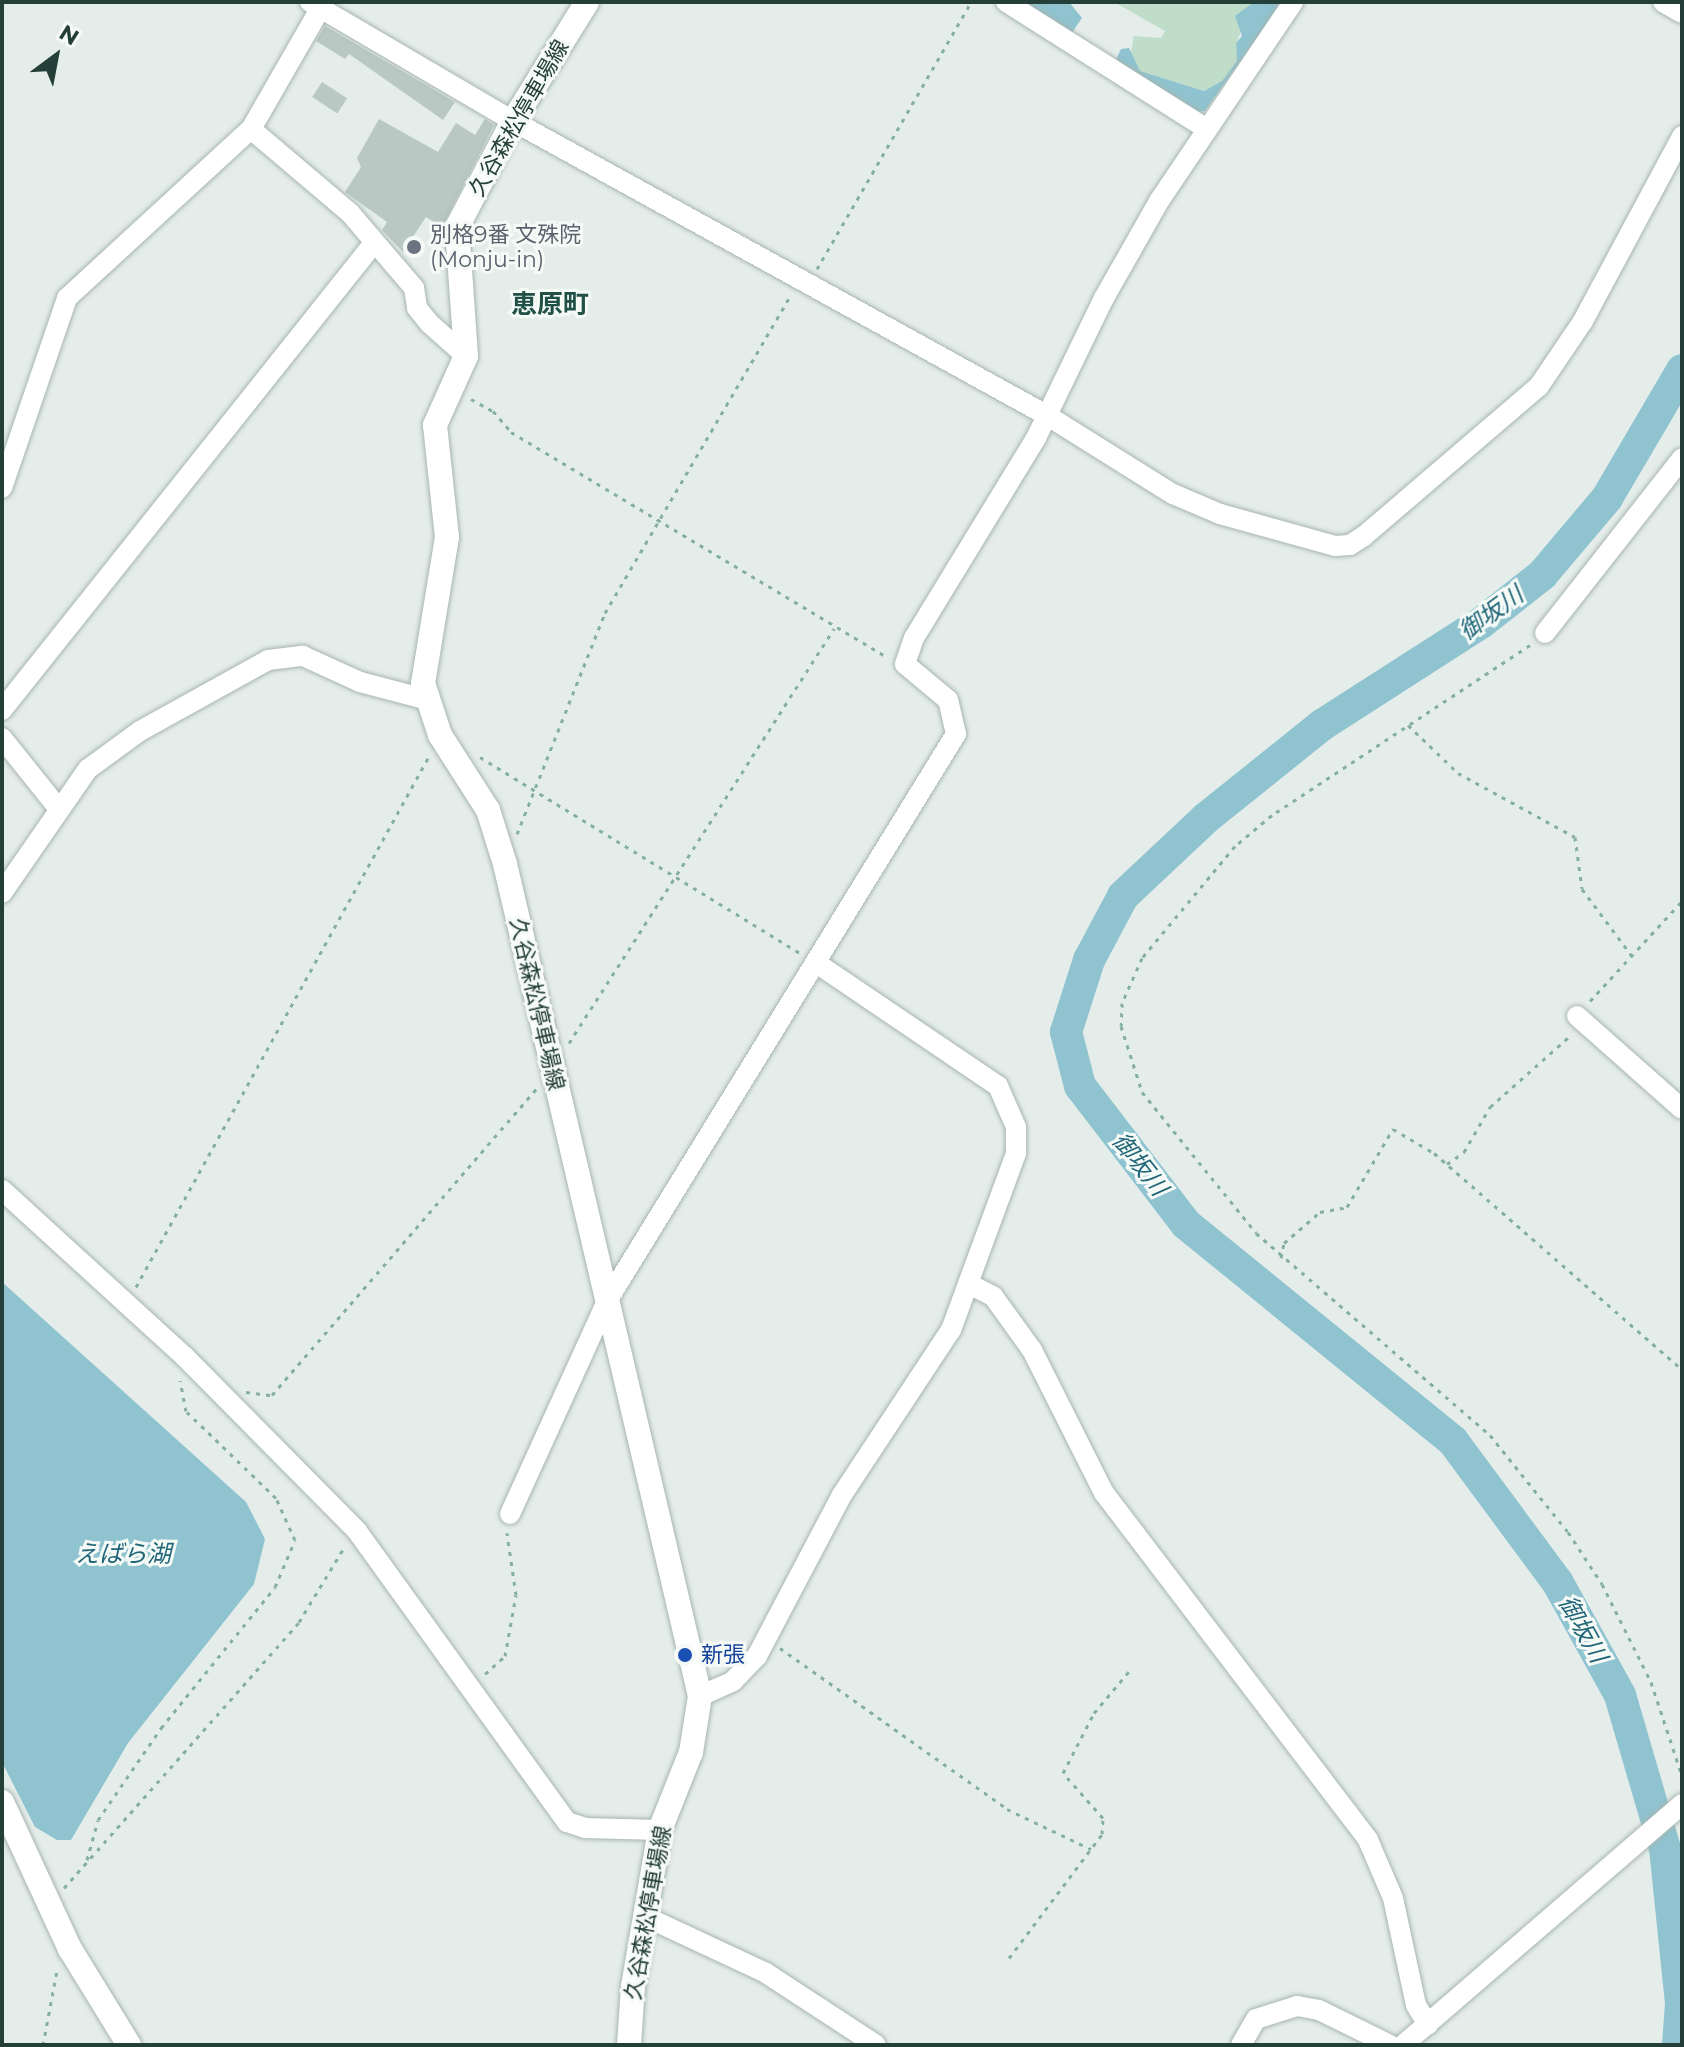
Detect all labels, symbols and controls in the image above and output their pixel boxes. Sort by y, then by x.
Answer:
north arrow [16,16,96,96]
text: N [54,19,84,51]
street label: 久谷森松停車場線 [464,35,574,201]
place label: 別格9番 文殊院 (Monju-in) [430,221,581,272]
marker: 別格9番 文殊院 (Monju-in) [405,238,423,256]
district label: 恵原町 [511,289,589,321]
water label: 御坂川 [1453,580,1529,646]
street label: 久谷森松停車場線 [504,915,570,1093]
water label: 御坂川 [1106,1127,1174,1201]
water label: えばら湖 [75,1540,171,1568]
water label: 御坂川 [1553,1591,1613,1667]
place label: 新張 [701,1642,745,1668]
marker: 新張 [676,1646,694,1664]
street label: 久谷森松停車場線 [620,1824,676,2002]

